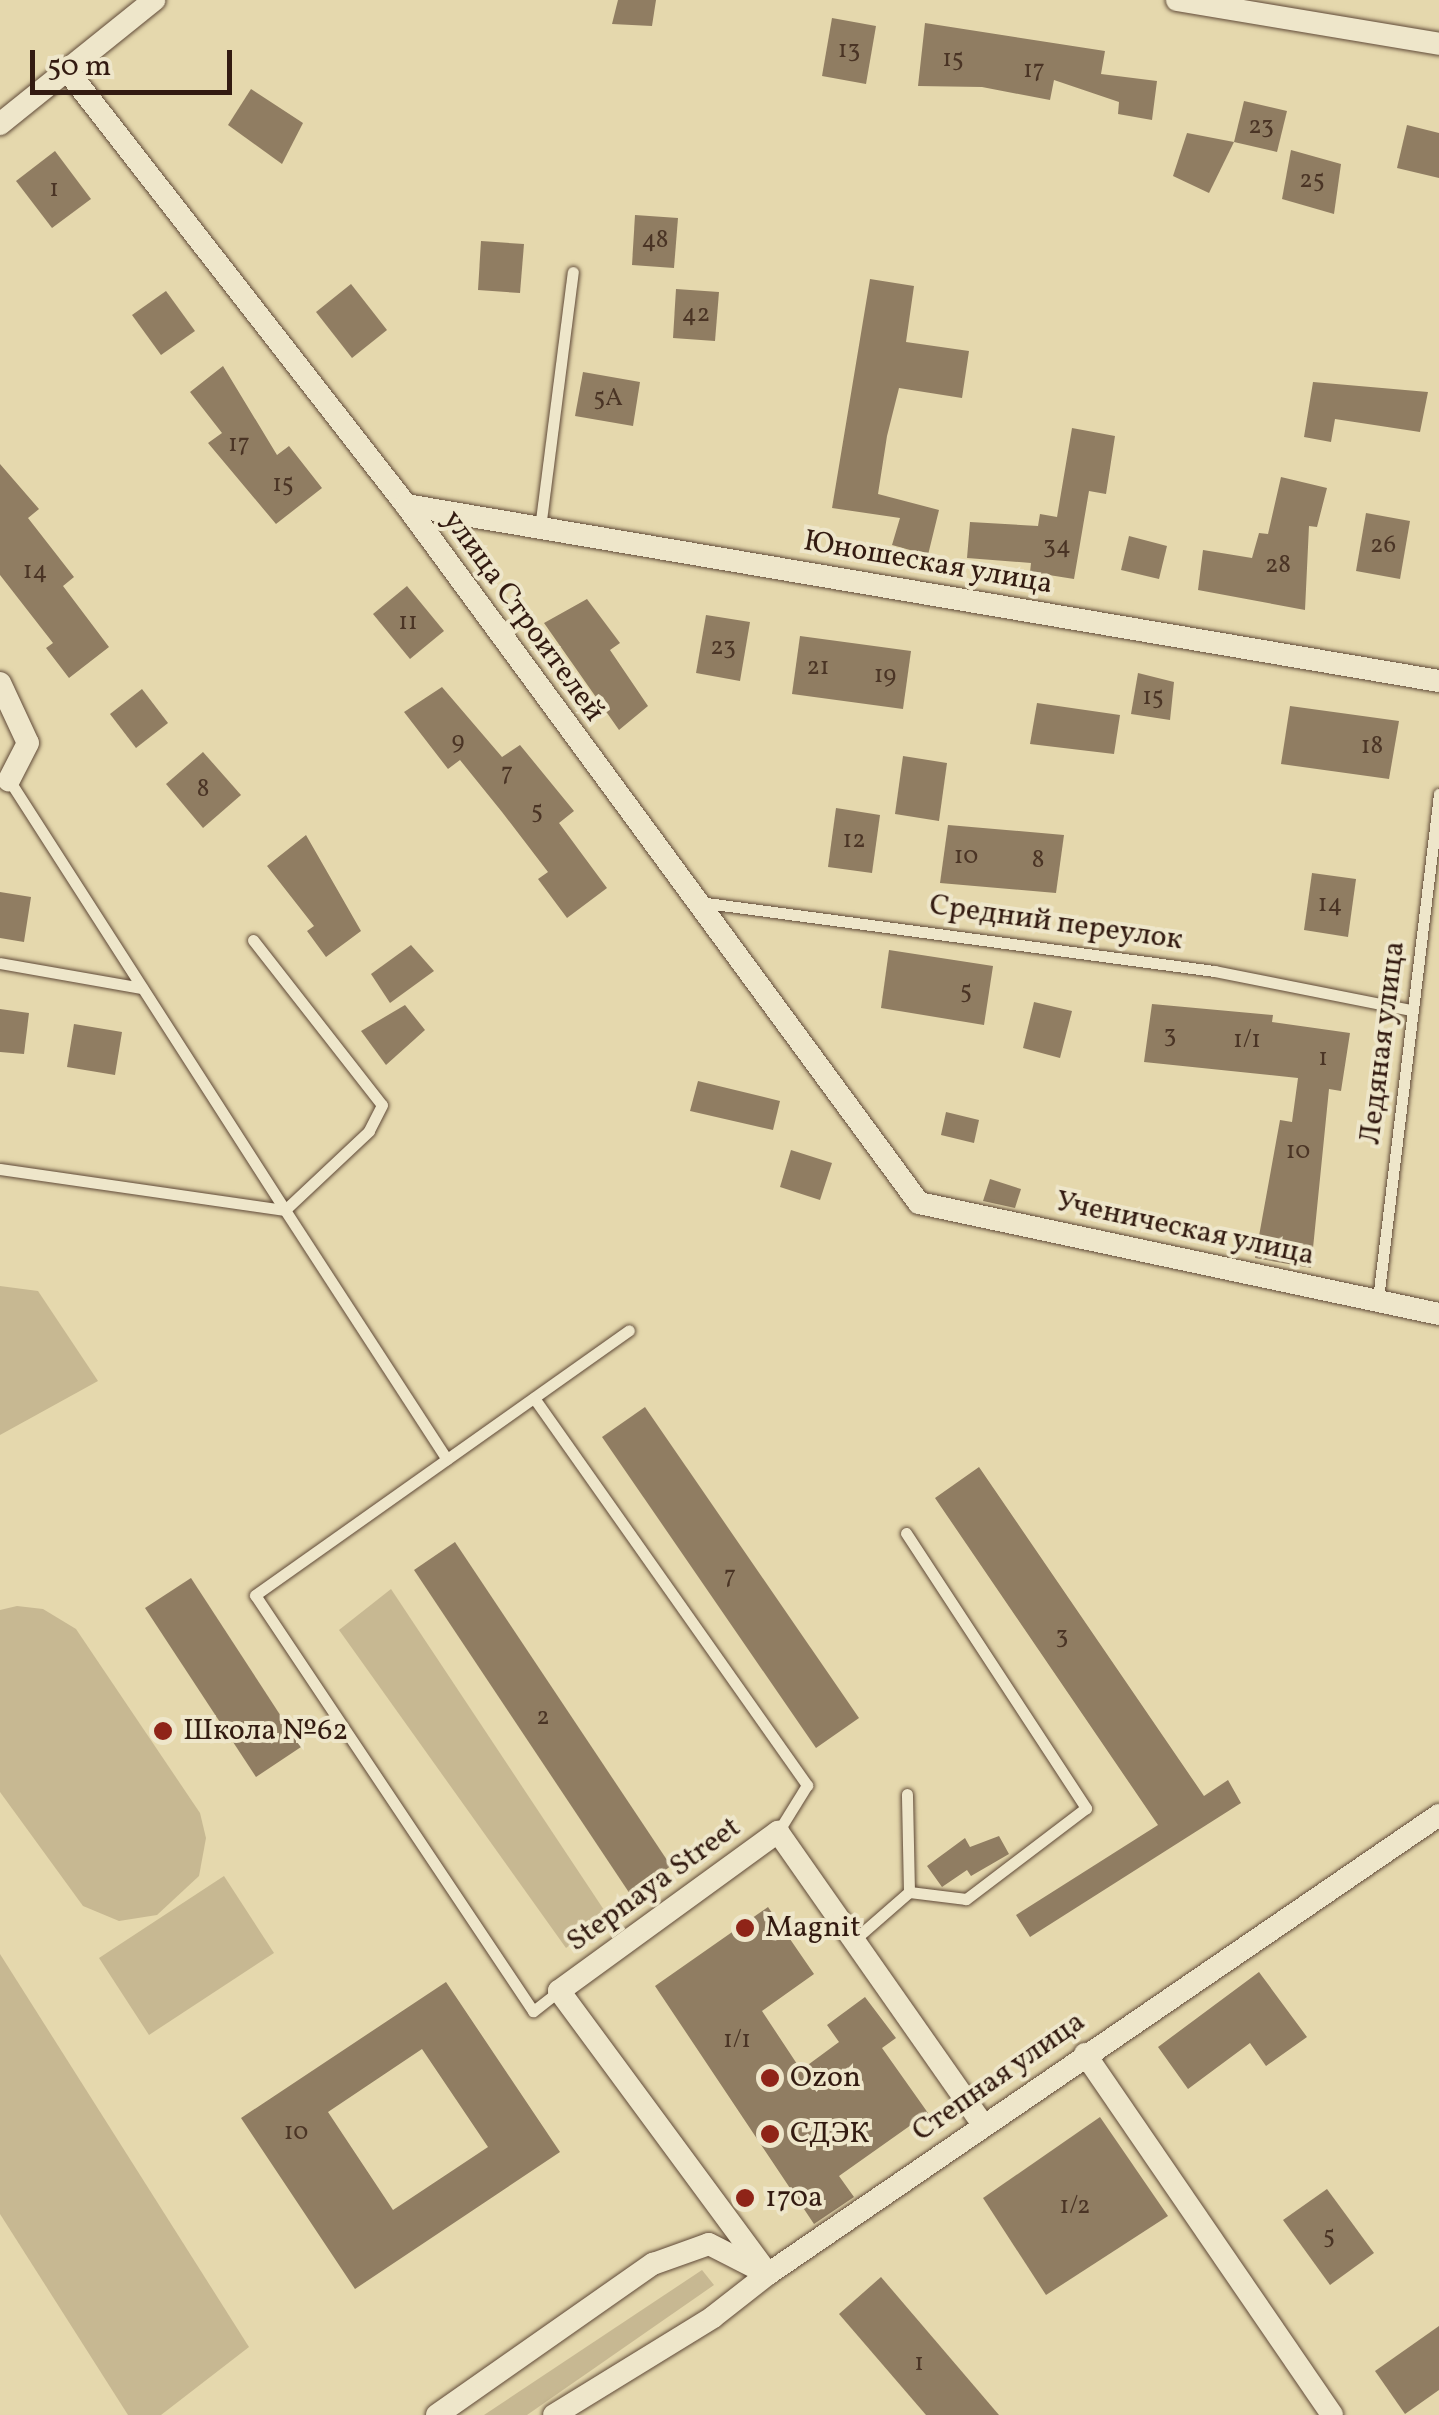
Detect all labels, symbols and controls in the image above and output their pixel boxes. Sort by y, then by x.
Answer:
scale bar [35,30,238,92]
house number: 13 [838,36,860,66]
house number: 15 [942,45,964,75]
text: 50 m [47,46,111,88]
house number: 17 [1023,56,1045,86]
house number: 23 [1248,112,1274,142]
house number: 25 [1299,166,1325,196]
house number: 1 [49,175,59,205]
house number: 48 [641,226,669,256]
house number: 42 [682,300,710,330]
house number: 5А [593,384,623,414]
house number: 17 [228,430,250,460]
house number: 15 [272,470,294,500]
street label: улица Строителей [434,503,612,729]
street label: Юношеская улица [800,523,1056,603]
house number: 26 [1370,531,1396,561]
house number: 34 [1043,532,1071,562]
house number: 28 [1265,551,1291,581]
house number: 14 [23,557,47,587]
house number: 11 [398,608,418,638]
house number: 23 [710,633,736,663]
house number: 21 [806,653,830,683]
house number: 19 [874,661,896,691]
house number: 15 [1142,683,1164,713]
house number: 9 [452,727,464,757]
house number: 18 [1361,732,1383,762]
house number: 7 [501,759,513,789]
house number: 8 [197,775,209,805]
house number: 5 [531,797,543,827]
house number: 12 [842,826,866,856]
house number: 10 [954,842,978,872]
house number: 8 [1032,846,1044,876]
street label: Средний переулок [927,887,1185,959]
house number: 14 [1318,890,1342,920]
street label: Ледяная улица [1353,939,1413,1147]
house number: 5 [960,977,972,1007]
house number: 3 [1164,1021,1176,1051]
house number: 1/1 [1233,1026,1261,1056]
house number: 1 [1318,1044,1328,1074]
house number: 10 [1286,1137,1310,1167]
street label: Ученическая улица [1052,1184,1318,1274]
house number: 7 [724,1562,736,1592]
house number: 3 [1056,1622,1068,1652]
house number: 2 [536,1703,550,1733]
place label: Школа №62 [183,1713,348,1749]
marker: Школа №62 [152,1720,174,1742]
street label: Stepnaya Street [560,1810,748,1960]
place label: Magnit [765,1910,861,1946]
marker: Magnit [734,1917,756,1939]
street label: Степная улица [905,2004,1093,2150]
house number: 1/1 [723,2026,751,2056]
place label: Ozon [790,2060,861,2096]
marker: Ozon [759,2067,781,2089]
place label: СДЭК [790,2116,869,2152]
house number: 10 [284,2118,308,2148]
marker: СДЭК [759,2123,781,2145]
place label: 170а [765,2180,823,2216]
marker: 170а [734,2187,756,2209]
house number: 1/2 [1060,2192,1090,2222]
house number: 5 [1323,2222,1335,2252]
house number: 1 [914,2349,924,2379]

